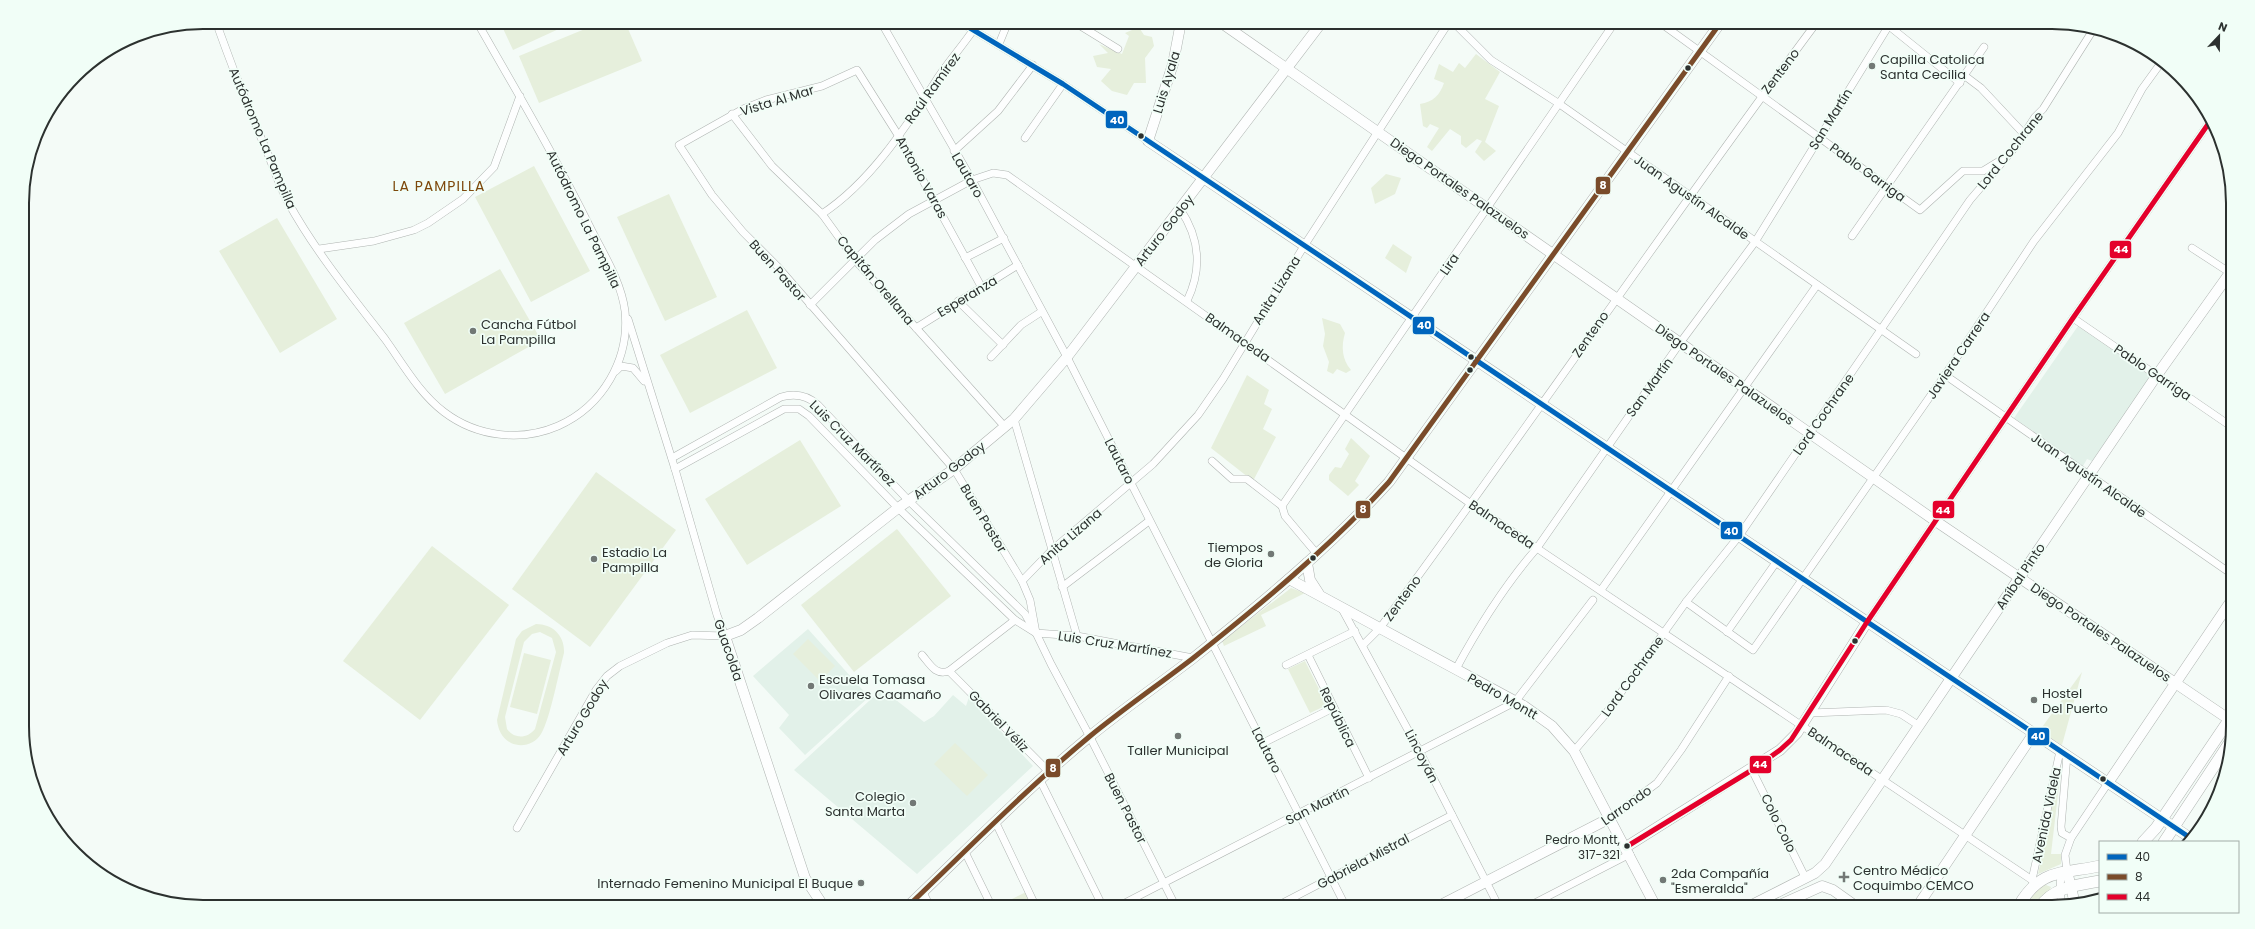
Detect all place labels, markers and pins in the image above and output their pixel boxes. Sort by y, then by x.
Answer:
place label: Capilla Catolica Santa Cecilia [1880,50,1984,84]
marker: Capilla Catolica Santa Cecilia [1867,61,1877,71]
unlabelled marker [1683,63,1693,73]
unlabelled marker [1136,131,1146,141]
place label: Cancha Fútbol La Pampilla [481,315,577,349]
marker: Cancha Fútbol La Pampilla [468,326,478,336]
unlabelled marker [1466,352,1476,362]
unlabelled marker [1465,365,1475,375]
place label: Tiempos de Gloria [1204,538,1263,572]
place label: Estadio La Pampilla [602,543,667,577]
marker: Tiempos de Gloria [1266,549,1276,559]
unlabelled marker [1308,553,1318,563]
marker: Estadio La Pampilla [589,554,599,564]
unlabelled marker [1850,636,1860,646]
place label: Escuela Tomasa Olivares Caamaño [819,670,941,704]
marker: Escuela Tomasa Olivares Caamaño [806,681,816,691]
place label: Hostel Del Puerto [2042,684,2108,718]
marker: Hostel Del Puerto [2029,695,2039,705]
marker: Taller Municipal [1173,731,1183,741]
place label: Taller Municipal [1127,741,1229,760]
unlabelled marker [2098,774,2108,784]
place label: Colegio Santa Marta [825,787,905,821]
marker: Colegio Santa Marta [908,798,918,808]
place label: Pedro Montt, 317-321 [1545,831,1621,863]
marker: Pedro Montt, 317-321 [1622,841,1632,851]
place label: Centro Médico Coquimbo CEMCO [1853,861,1974,895]
place label: 2da Compañía "Esmeralda" [1671,864,1769,898]
marker: Centro Médico Coquimbo CEMCO [1838,871,1850,883]
place label: Internado Femenino Municipal El Buque [597,874,853,893]
marker: 2da Compañía "Esmeralda" [1658,875,1668,885]
marker: Internado Femenino Municipal El Buque [856,878,866,888]

